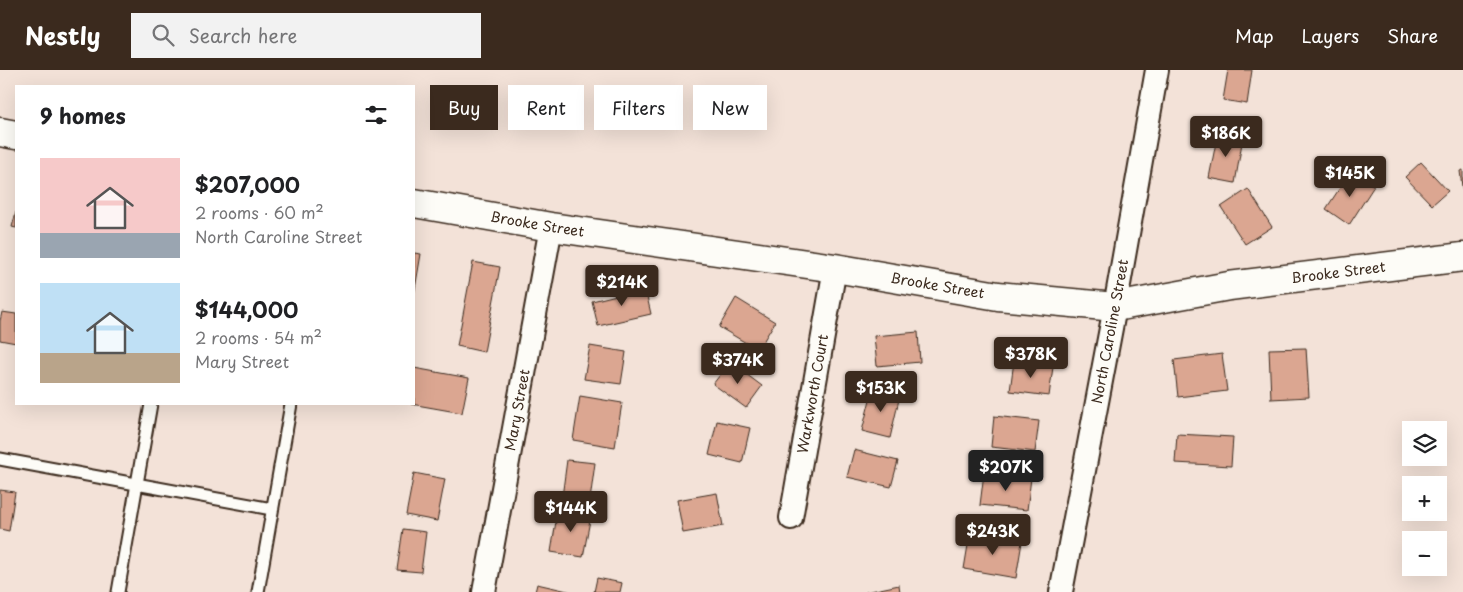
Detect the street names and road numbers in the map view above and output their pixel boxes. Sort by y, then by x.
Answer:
street label: Brooke Street [489,206,586,242]
street label: Brooke Street [1290,256,1387,288]
street label: North Caroline Street [1086,257,1133,405]
street label: Brooke Street [889,267,986,304]
street label: Warkworth Court [792,332,833,455]
street label: Mary Street [499,367,535,452]

